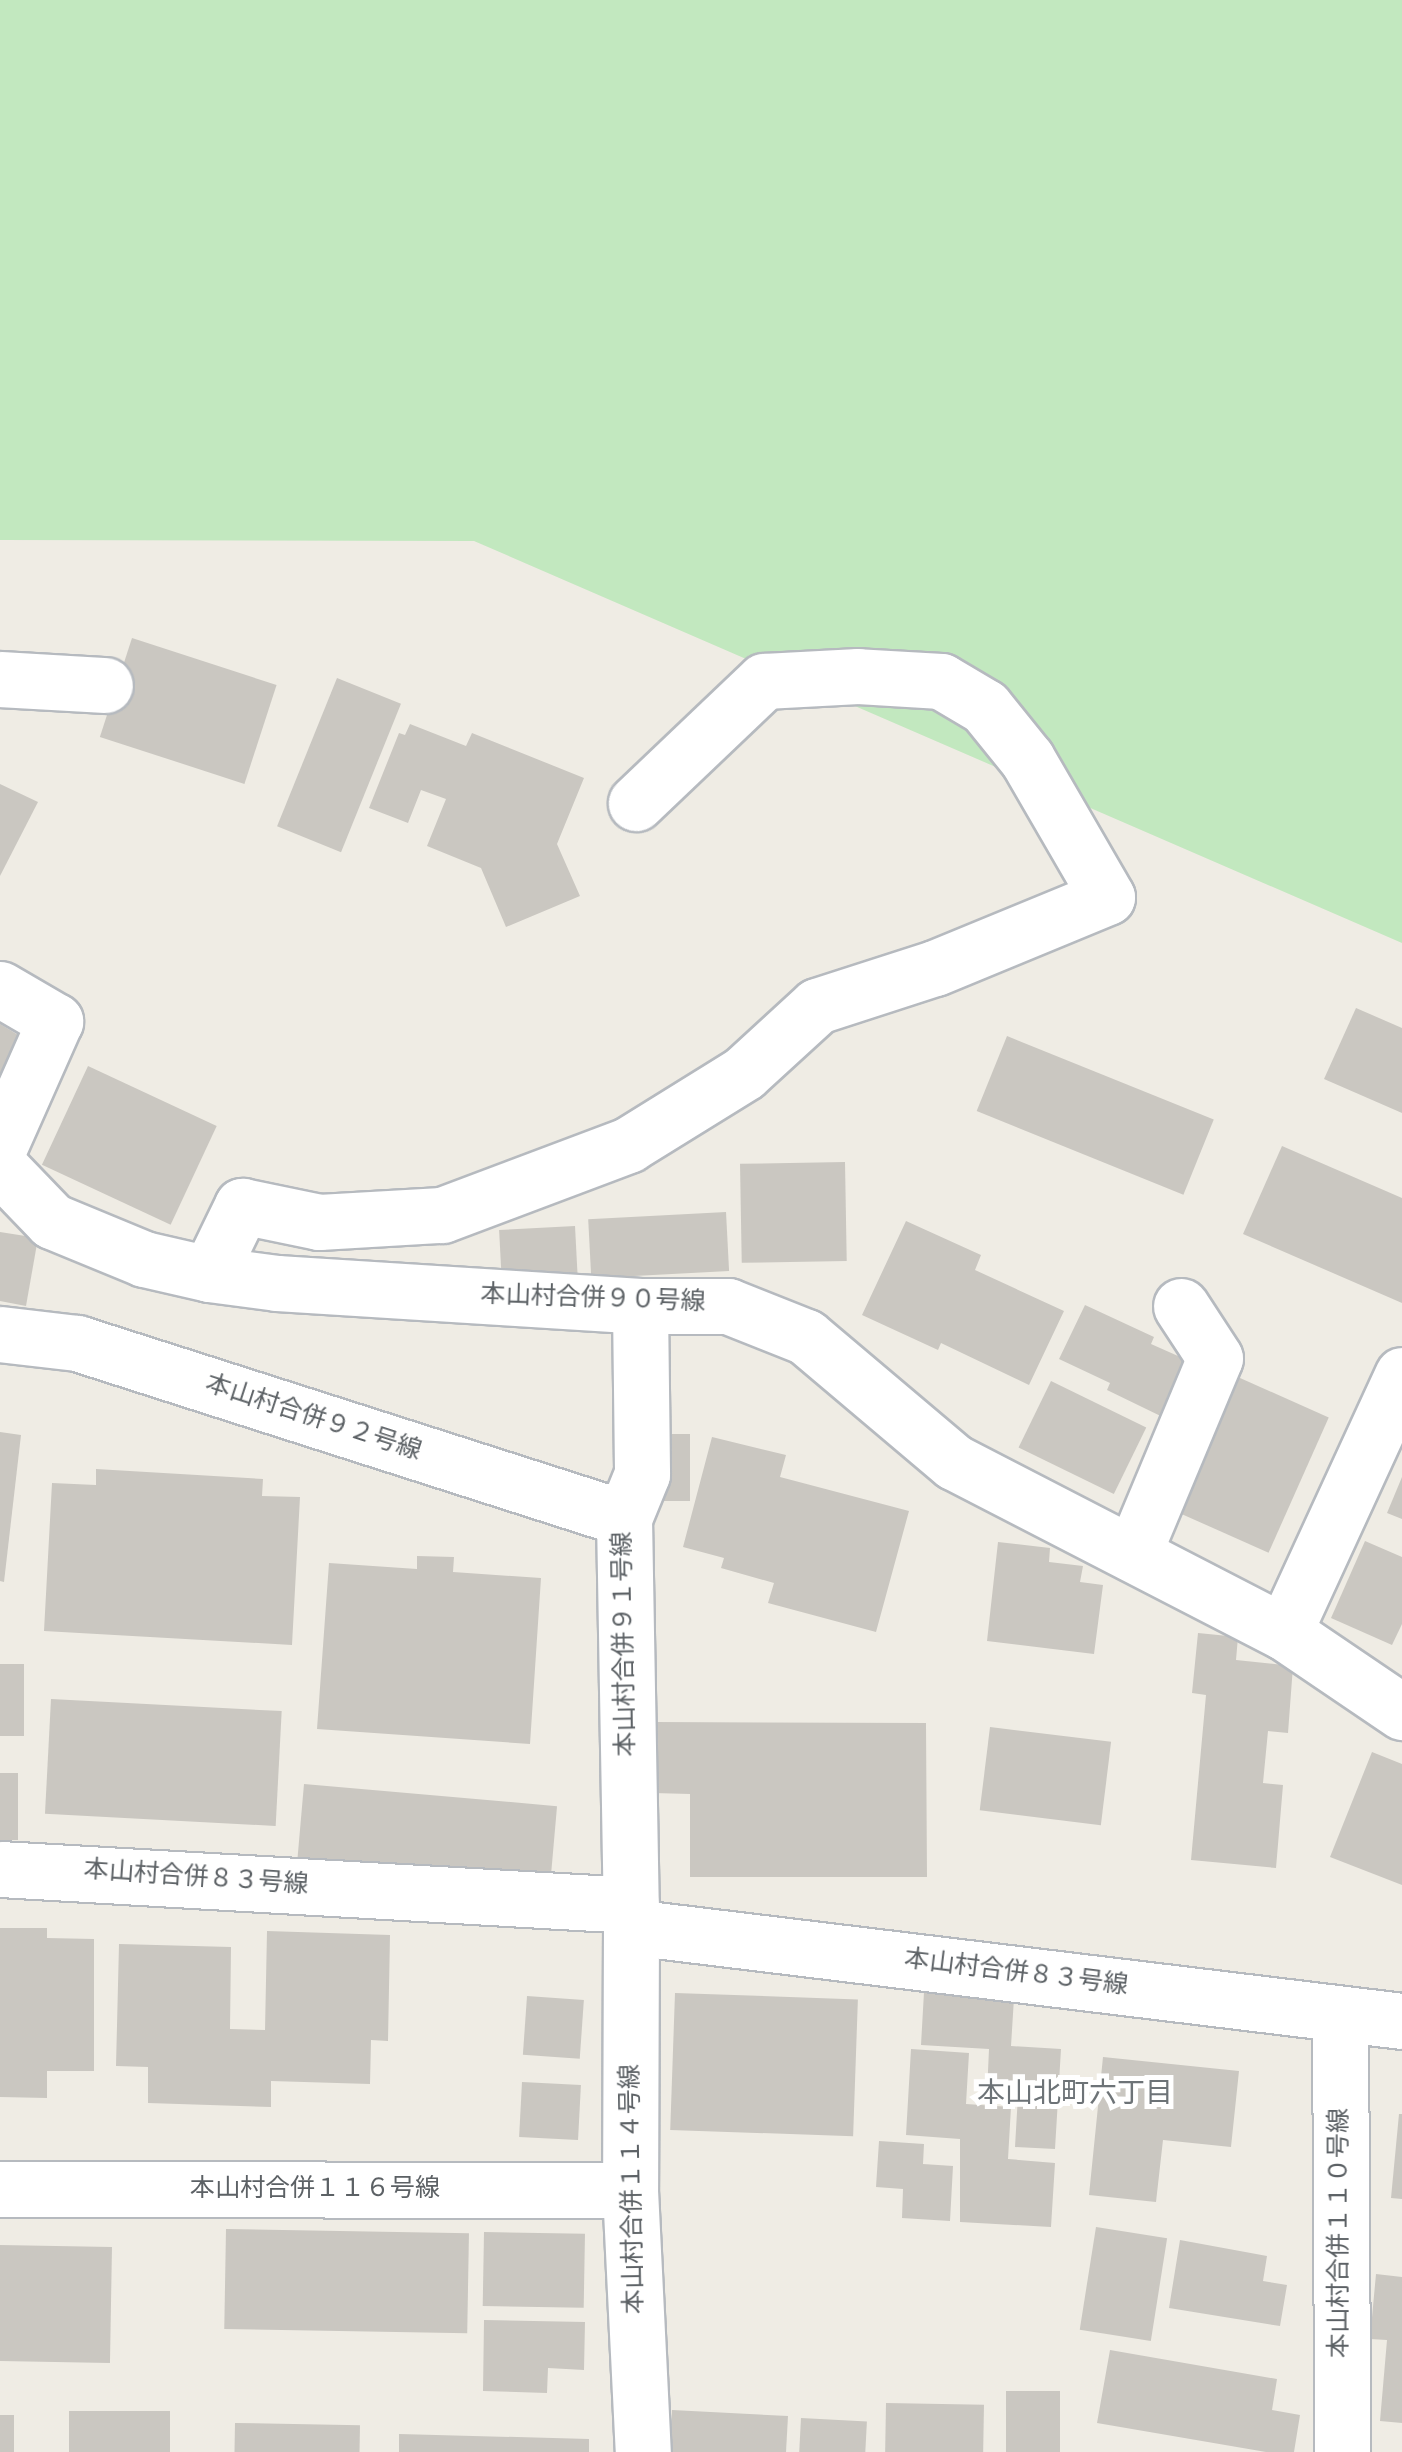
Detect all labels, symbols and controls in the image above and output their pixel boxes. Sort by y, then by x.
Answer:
street label: 本山村合併９０号線 [480,1281,706,1319]
street label: 本山村合併９２号線 [201,1370,425,1468]
street label: 本山村合併９１号線 [609,1531,643,1757]
street label: 本山村合併８３号線 [83,1856,309,1902]
street label: 本山村合併８３号線 [903,1945,1129,2003]
street label: 本山村合併１１４号線 [617,2064,651,2314]
district label: 本山北町六丁目 [977,2078,1173,2112]
street label: 本山村合併１１０号線 [1326,2108,1356,2358]
street label: 本山村合併１１６号線 [190,2175,440,2205]

